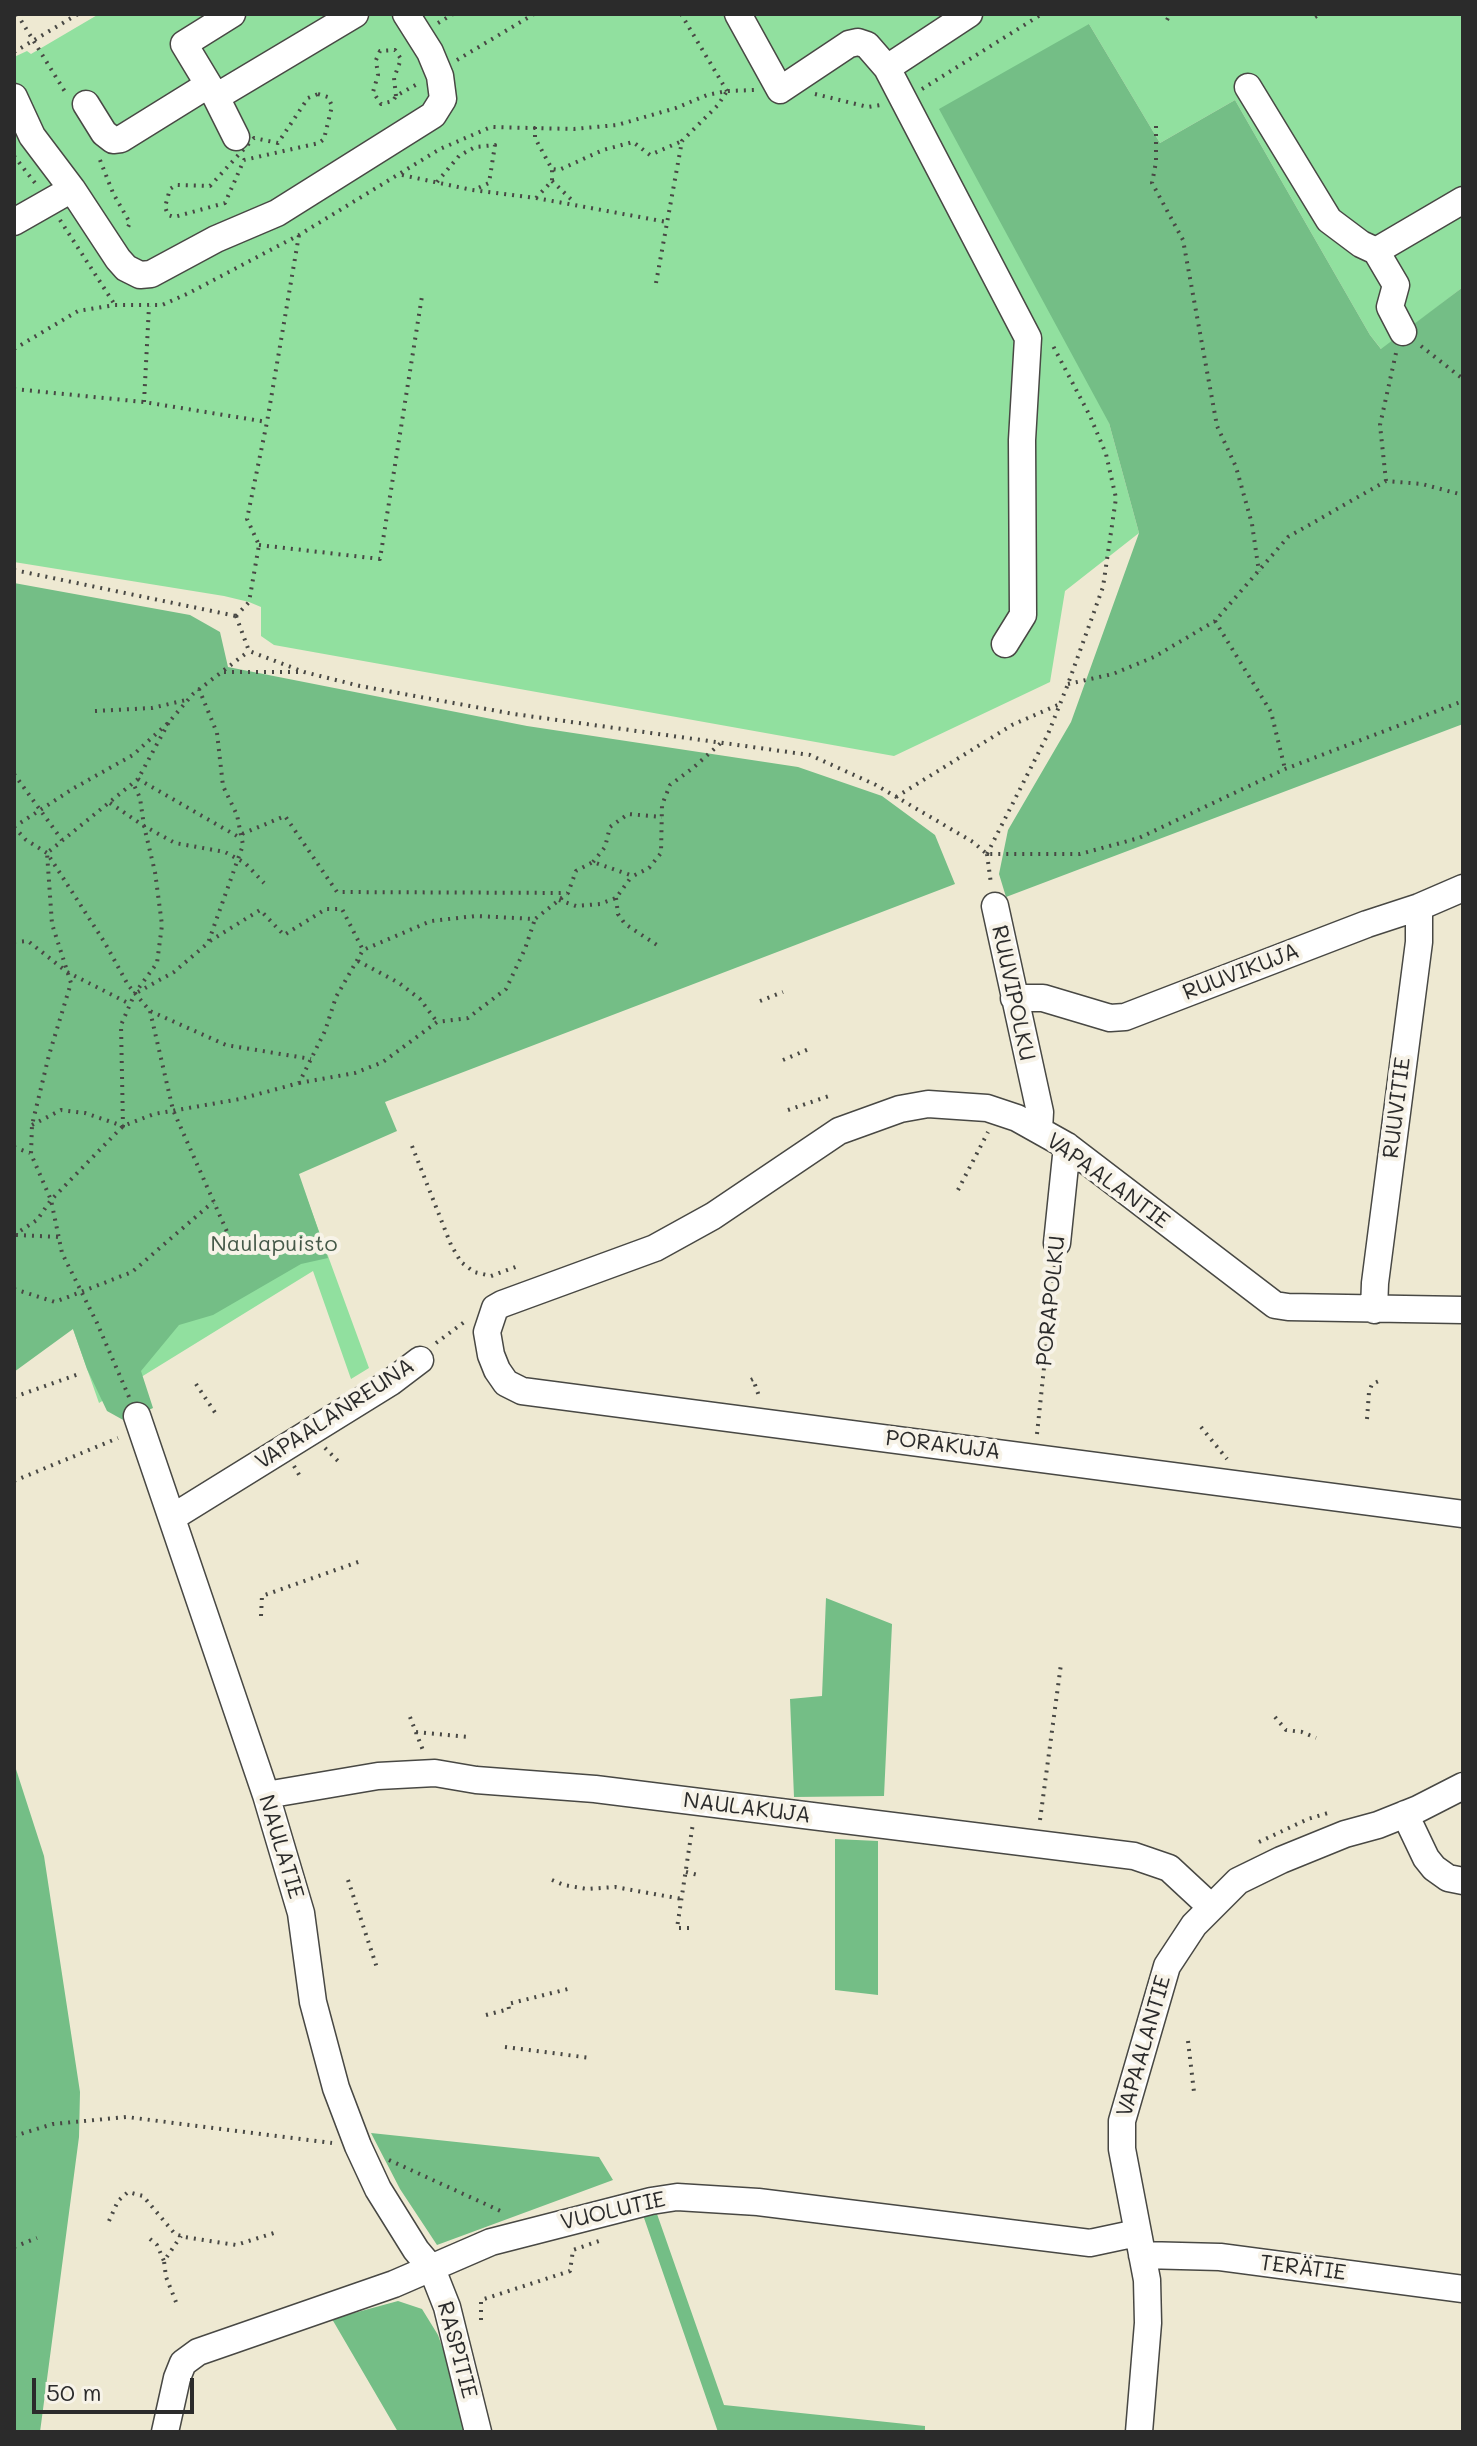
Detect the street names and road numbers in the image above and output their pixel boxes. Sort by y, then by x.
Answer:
street label: RUUVIPOLKU [986,923,1040,1063]
street label: RUUVIKUJA [1179,938,1303,1006]
street label: RUUVITIE [1378,1056,1416,1160]
street label: VAPAALANTIE [1041,1127,1175,1235]
street label: PORAPOLKU [1031,1235,1071,1367]
street label: VAPAALANREUNA [251,1353,419,1475]
street label: PORAKUJA [884,1425,1002,1465]
street label: NAULAKUJA [682,1787,812,1829]
street label: NAULATIE [253,1792,309,1902]
street label: VAPAALANTIE [1111,1972,1177,2120]
street label: VUOLUTIE [558,2186,668,2236]
street label: TERÄTIE [1258,2250,1348,2286]
street label: RASPITIE [431,2299,483,2401]

